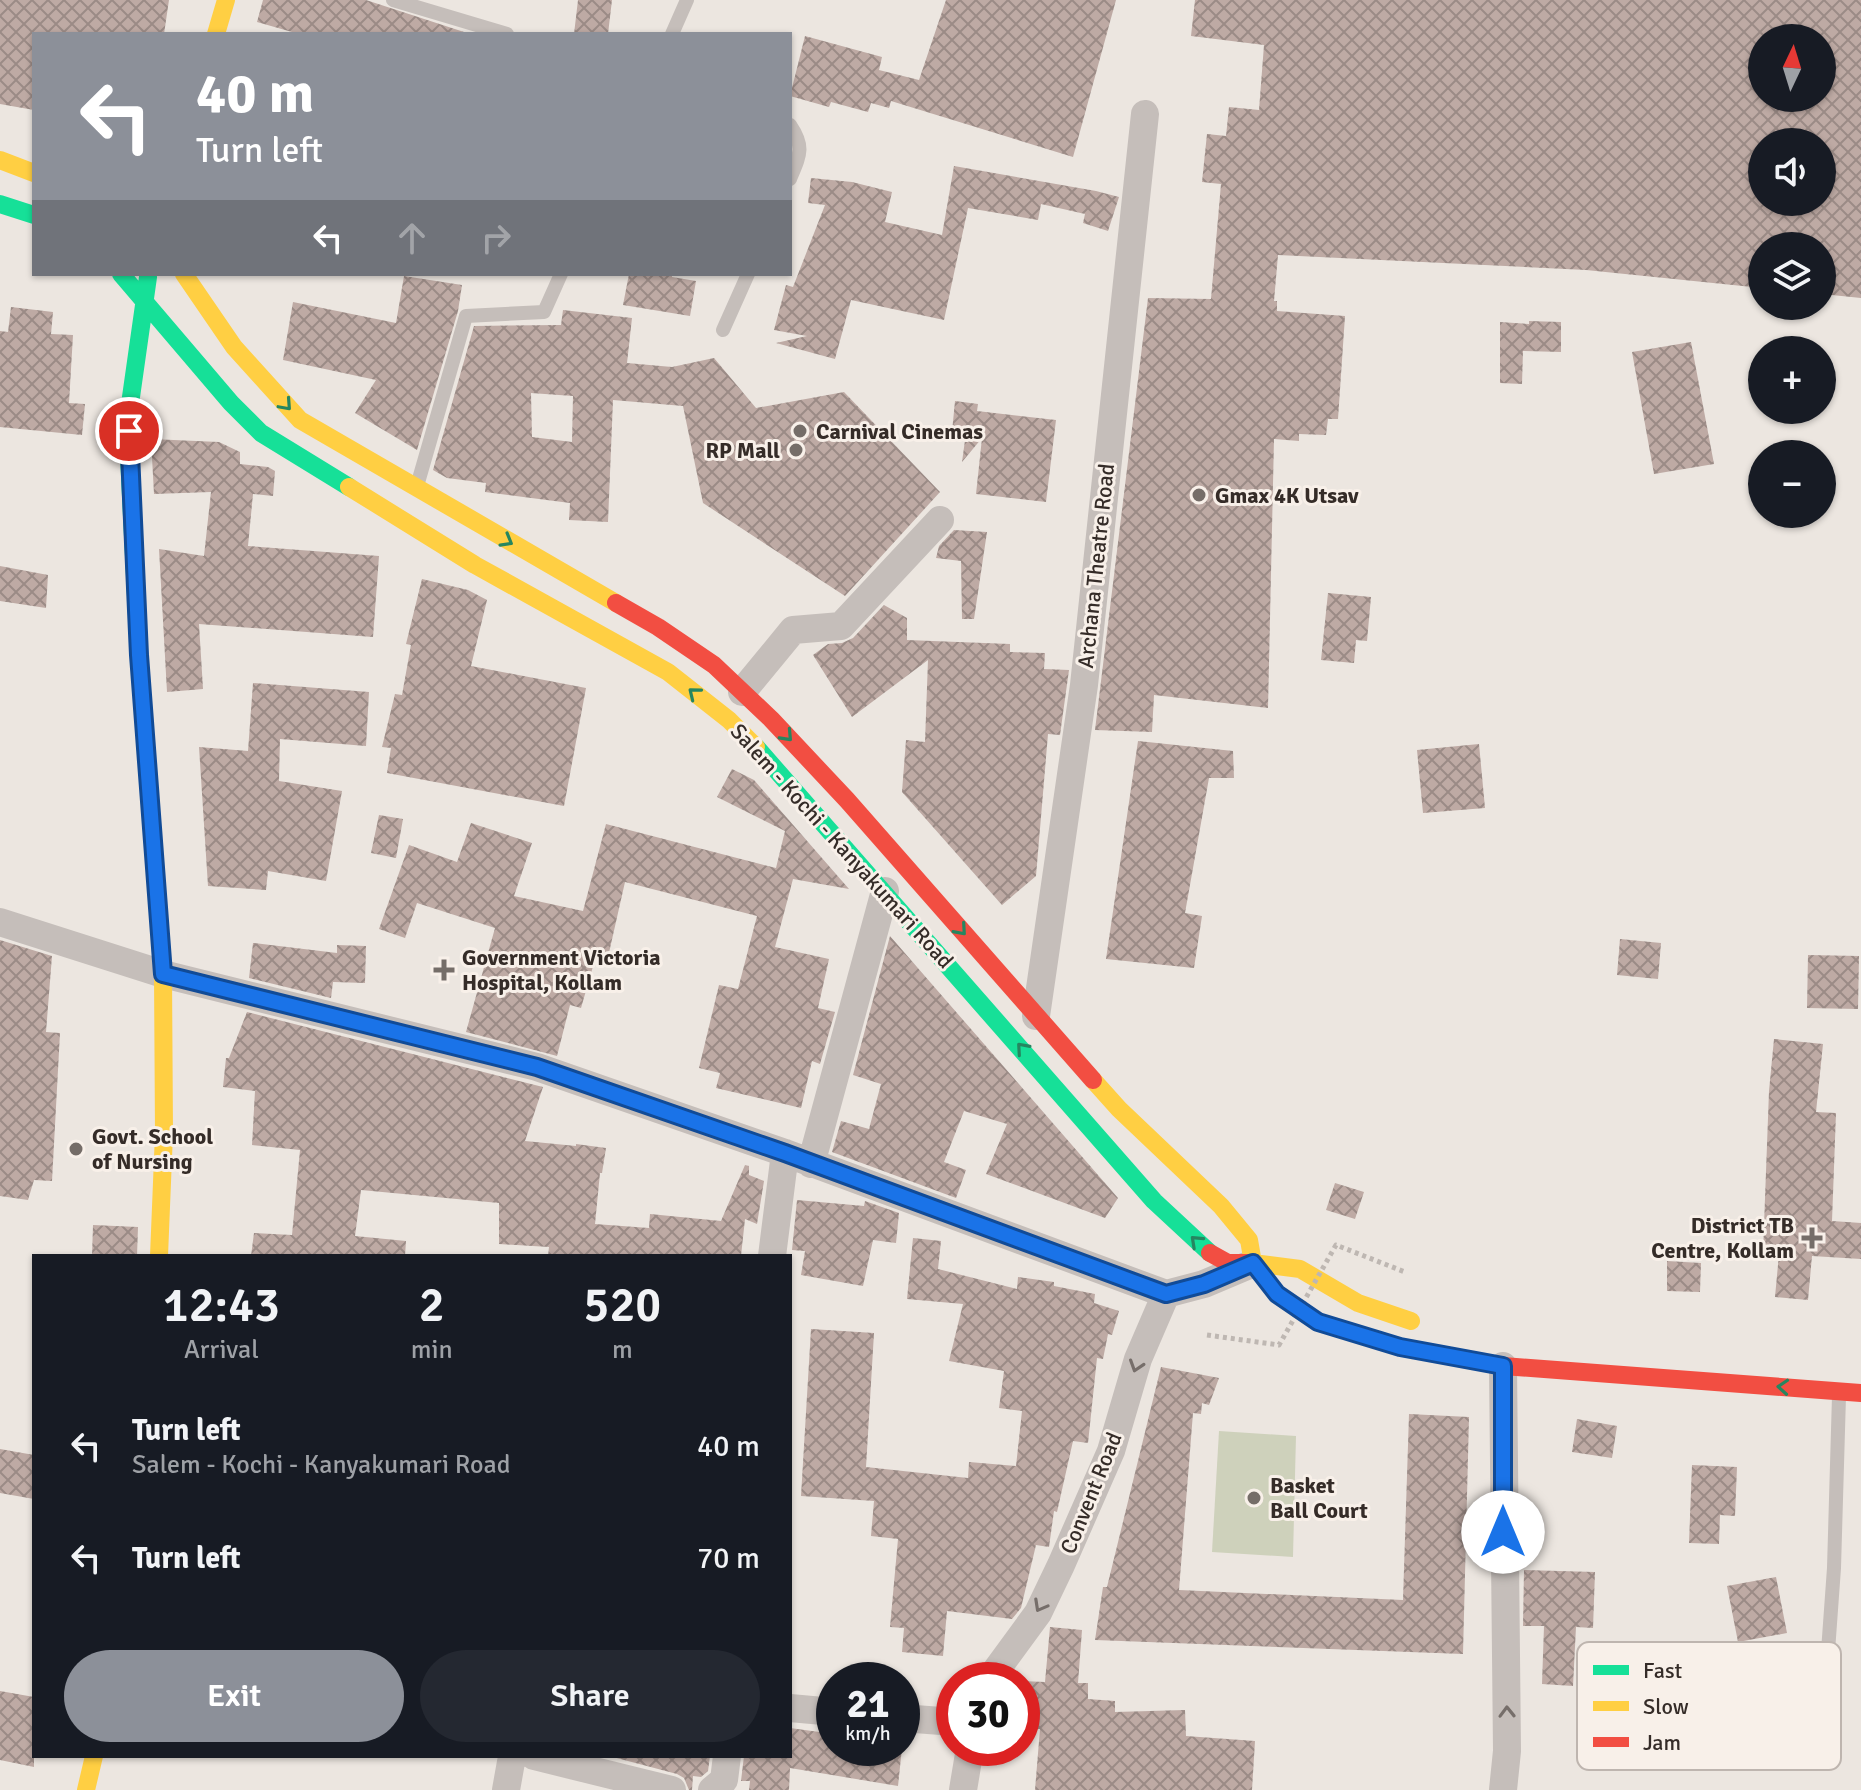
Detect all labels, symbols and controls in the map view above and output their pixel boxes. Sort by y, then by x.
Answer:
north arrow [1748,24,1836,112]
map controls [1748,24,1836,528]
text: 40 m [196,59,314,128]
icon: left [64,64,168,168]
text: Turn left [196,128,323,173]
button: sound [1748,128,1836,216]
icon: left [306,216,350,260]
icon: ahead [390,216,434,260]
icon: right [474,216,518,260]
button: layers [1748,232,1836,320]
button: + [1748,336,1836,424]
one-way arrow [277,395,291,410]
pin [95,397,163,465]
icon: arrive [107,409,151,453]
place label: Carnival Cinemas [816,418,983,445]
marker: Carnival Cinemas [791,422,809,440]
place label: RP Mall [705,437,780,464]
button: − [1748,440,1836,528]
marker: RP Mall [787,441,805,459]
street label: Archana Theatre Road [1072,462,1120,670]
place label: Gmax 4K Utsav [1215,482,1359,509]
marker: Gmax 4K Utsav [1190,486,1208,504]
one-way arrow [498,531,512,547]
one-way arrow [689,688,703,703]
street label: Salem - Kochi - Kanyakumari Road [725,718,959,974]
one-way arrow [778,727,793,741]
one-way arrow [951,920,966,935]
place label: Government Victoria Hospital, Kollam [462,944,661,996]
marker: Government Victoria Hospital, Kollam [433,959,455,981]
one-way arrow [1017,1043,1032,1058]
place label: Govt. School of Nursing [92,1123,213,1175]
marker: Govt. School of Nursing [67,1140,85,1158]
place label: District TB Centre, Kollam [1651,1212,1794,1264]
marker: District TB Centre, Kollam [1801,1227,1823,1249]
one-way arrow [1191,1235,1205,1250]
text: 12:43 [163,1276,280,1335]
text: 2 [419,1276,445,1335]
text: 520 [583,1276,661,1335]
text: Arrival [184,1334,259,1366]
text: min [411,1334,453,1366]
text: m [612,1334,633,1366]
one-way arrow [1130,1358,1146,1372]
one-way arrow [1776,1379,1789,1396]
text: Turn left [132,1412,241,1449]
icon: left [64,1424,108,1468]
text: 40 m [697,1428,760,1465]
street label: Convent Road [1054,1428,1128,1558]
text: Salem - Kochi - Kanyakumari Road [132,1449,510,1481]
place label: Basket Ball Court [1270,1472,1368,1524]
marker: Basket Ball Court [1245,1489,1263,1507]
position arrow [1461,1490,1545,1574]
icon: left [64,1536,108,1580]
text: Turn left [132,1540,241,1577]
text: 70 m [697,1540,760,1577]
one-way arrow [1035,1598,1050,1613]
legend [1577,1642,1841,1770]
button: Exit [64,1650,404,1742]
button: Share [420,1650,760,1742]
text: Fast [1643,1657,1683,1684]
speed limit sign: 30 [936,1662,1040,1766]
text: 21 [846,1679,890,1729]
text: Slow [1643,1693,1689,1720]
one-way arrow [1498,1705,1515,1718]
text: km/h [845,1721,891,1746]
text: Jam [1643,1729,1681,1756]

